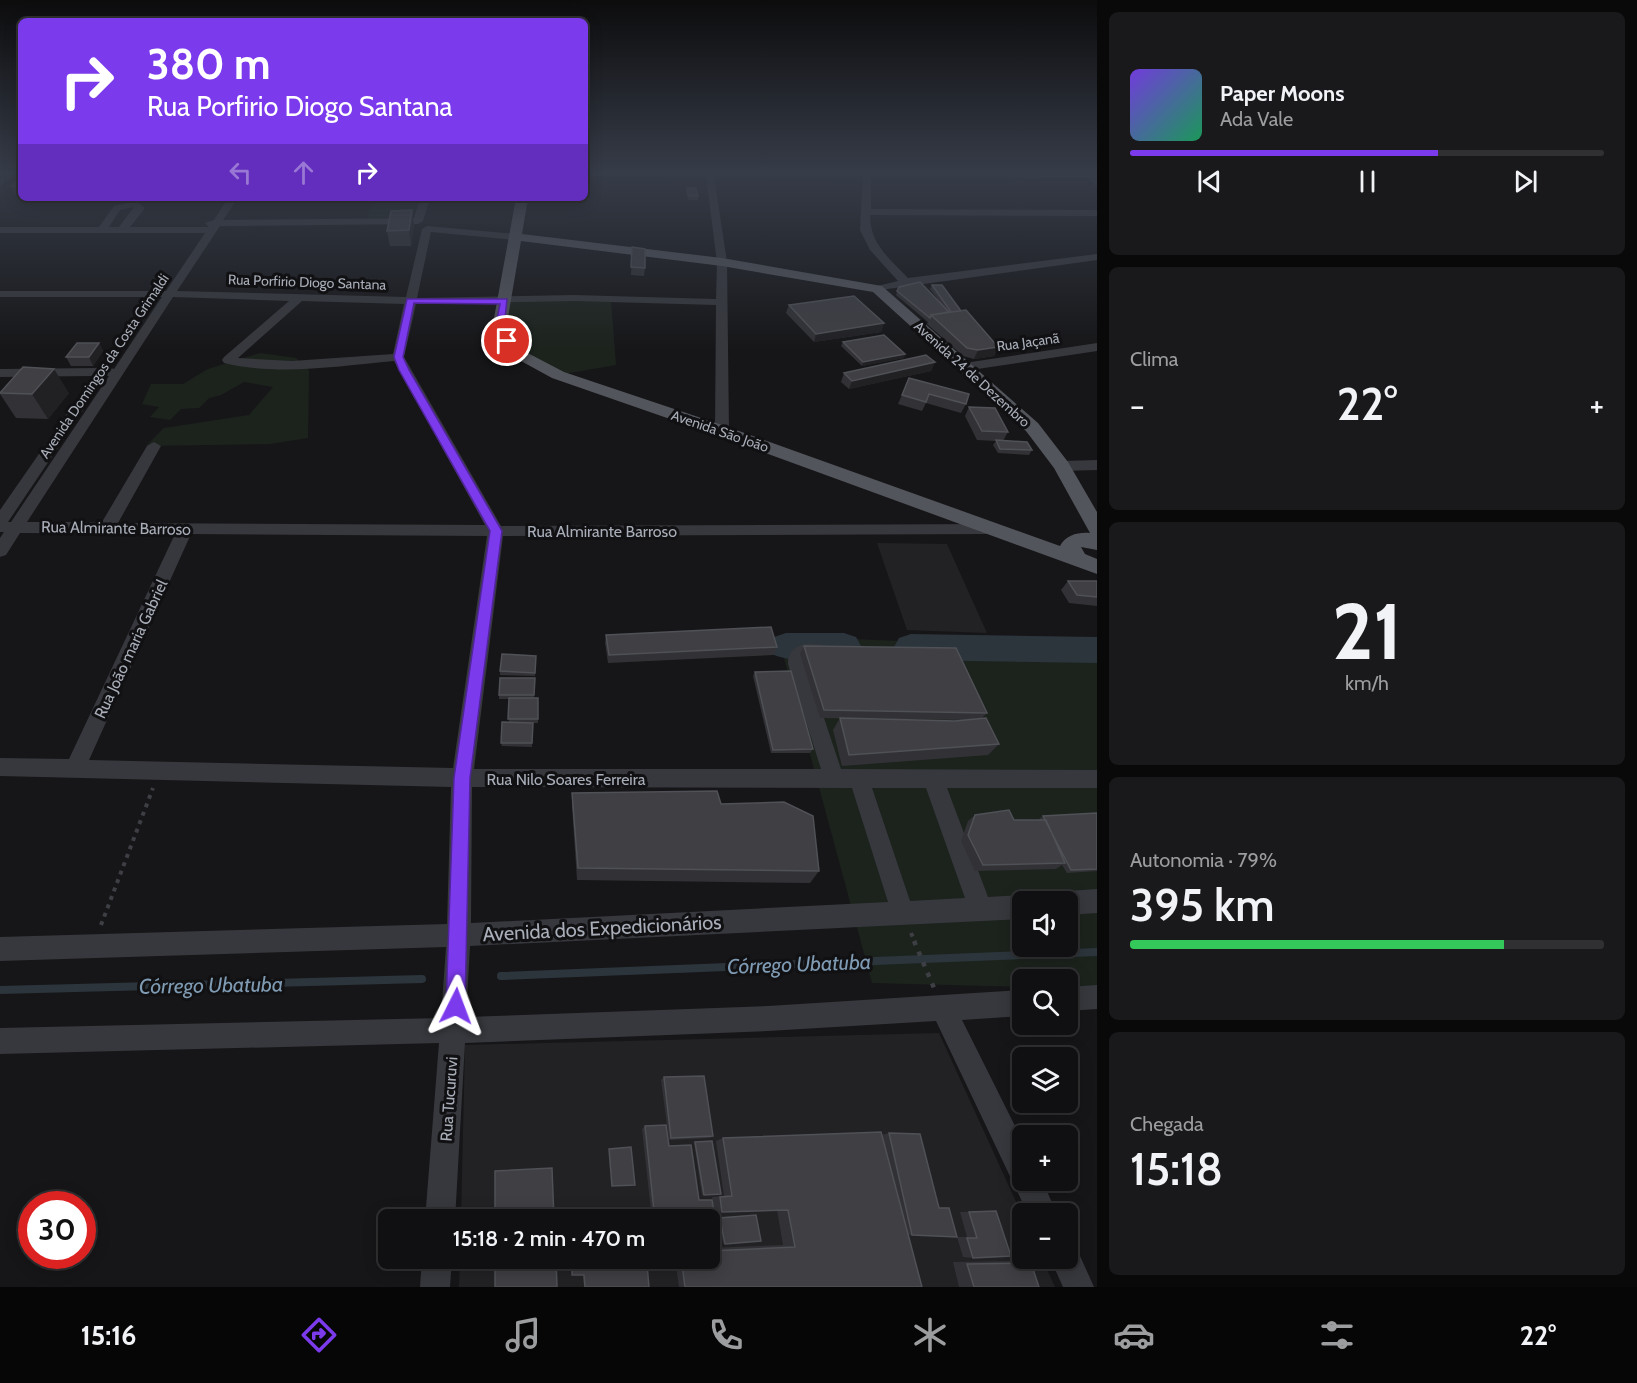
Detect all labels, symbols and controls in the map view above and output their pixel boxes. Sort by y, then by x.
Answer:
text: 380 m [147,38,271,90]
icon: right [48,42,126,120]
text: Paper Moons [1220,80,1344,107]
text: Rua Porfirio Diogo Santana [147,90,453,123]
text: Ada Vale [1220,107,1293,131]
icon: left [224,156,257,189]
icon: ahead [287,156,320,189]
icon: right [350,156,383,189]
icon: previous [1193,165,1226,198]
icon: pause [1351,165,1384,198]
icon: next [1509,165,1542,198]
street label: Avenida Domingos da Costa Grimaldi [35,270,173,462]
street label: Rua Porfirio Diogo Santana [228,270,387,294]
pin [481,315,532,366]
street label: Avenida 24 de Dezembro [910,317,1034,431]
icon: arrive [490,324,523,357]
street label: Rua Jaçanã [995,329,1061,355]
text: Clima [1130,347,1178,371]
text: 22° [1337,377,1397,431]
text: − [1130,385,1145,425]
text: + [1589,385,1604,425]
street label: Avenida São João [669,406,771,456]
street label: Rua Almirante Barroso [41,517,191,539]
street label: Rua Almirante Barroso [527,522,677,541]
street label: Rua João maria Gabriel [90,576,172,721]
text: 21 [1332,584,1402,679]
text: km/h [1345,671,1389,695]
street label: Rua Nilo Soares Ferreira [487,770,646,789]
text: Autonomia · 79% [1130,848,1277,872]
text: 395 km [1130,878,1274,932]
map controls [1012,891,1078,1269]
button: sound [1012,891,1078,957]
street label: Avenida dos Expedicionários [482,910,722,946]
water label: Córrego Ubatuba [726,949,872,979]
button: search [1012,969,1078,1035]
water label: Córrego Ubatuba [139,971,283,999]
position arrow [424,974,488,1038]
button: layers [1012,1047,1078,1113]
street label: Rua Tucuruvi [437,1056,461,1142]
text: Chegada [1130,1112,1204,1136]
button: + [1012,1125,1078,1191]
text: 15:18 [1130,1142,1223,1196]
speed limit sign: 30 [18,1191,96,1269]
button: − [1012,1203,1078,1269]
text: 15:18 · 2 min · 470 m [453,1225,645,1252]
icon: directions [298,1314,340,1356]
icon: music [502,1314,544,1356]
icon: phone [705,1314,747,1356]
icon: climate [909,1314,951,1356]
icon: car [1113,1314,1155,1356]
icon: filters [1316,1314,1358,1356]
text: 15:16 [81,1319,136,1352]
text: 22° [1520,1319,1556,1352]

